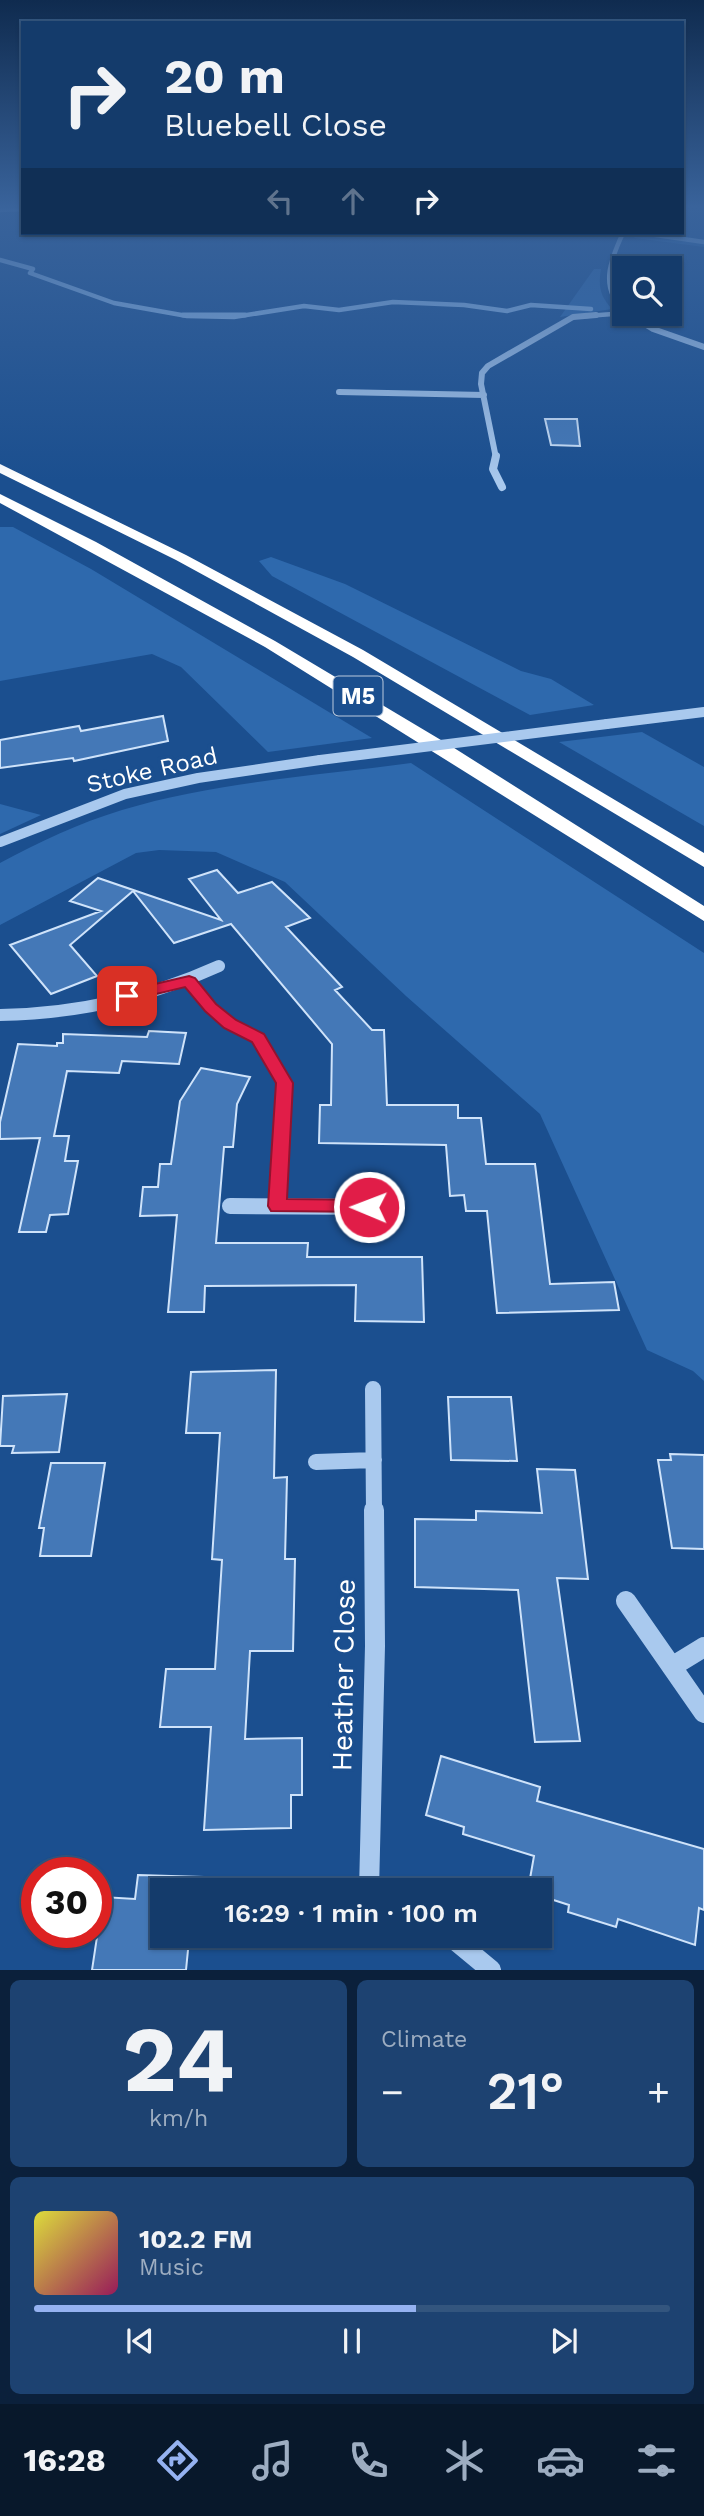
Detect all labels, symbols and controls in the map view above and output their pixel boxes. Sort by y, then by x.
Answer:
text: 20 m [164,47,285,105]
icon: right [49,49,140,140]
text: Bluebell Close [164,106,387,144]
icon: left [261,182,299,220]
icon: ahead [334,182,372,220]
icon: right [407,182,445,220]
map controls [612,256,682,326]
button: search [612,256,682,326]
road number: M5 [334,676,382,716]
street label: Stoke Road [84,741,220,799]
pin [97,966,157,1026]
icon: arrive [108,977,146,1015]
position arrow [332,1170,406,1244]
street label: Heather Close [325,1578,362,1772]
speed limit sign: 30 [21,1857,112,1948]
text: 16:29 · 1 min · 100 m [224,1898,478,1928]
text: 24 [123,2006,234,2113]
text: Climate [381,2026,467,2053]
text: 21° [487,2061,564,2122]
text: − [381,2070,404,2114]
text: + [647,2070,670,2114]
text: km/h [149,2105,208,2132]
text: 102.2 FM [139,2224,253,2254]
text: Music [139,2254,204,2281]
icon: previous [121,2322,159,2360]
icon: pause [333,2322,371,2360]
icon: next [545,2322,583,2360]
icon: directions [153,2436,202,2485]
icon: music [248,2436,297,2485]
icon: phone [344,2436,393,2485]
icon: climate [440,2436,489,2485]
icon: car [536,2436,585,2485]
icon: filters [632,2436,681,2485]
text: 16:28 [23,2441,106,2479]

